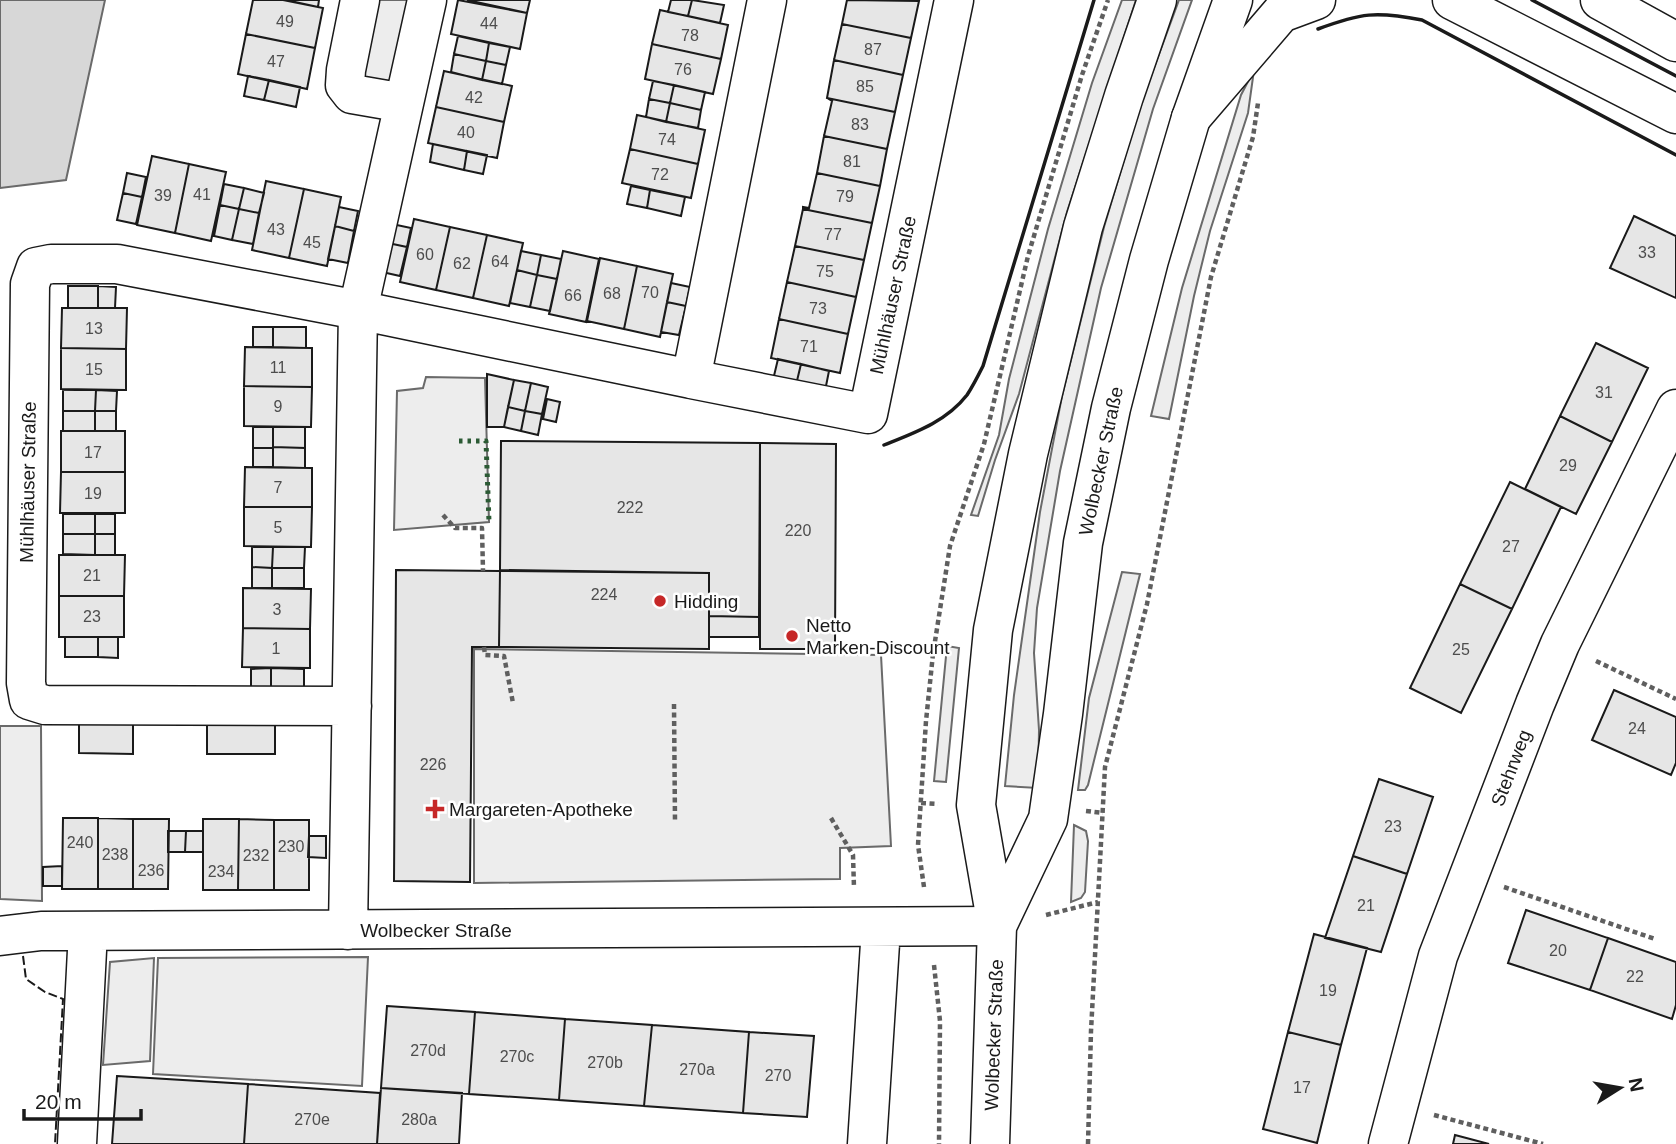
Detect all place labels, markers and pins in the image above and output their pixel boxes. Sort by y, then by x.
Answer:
place label: Hidding [674,591,738,612]
marker: Hidding [652,593,668,609]
place label: Netto Marken-Discount [806,615,950,658]
marker: Netto Marken-Discount [784,628,800,644]
place label: Margareten-Apotheke [449,799,633,820]
marker: Margareten-Apotheke [427,801,443,817]

